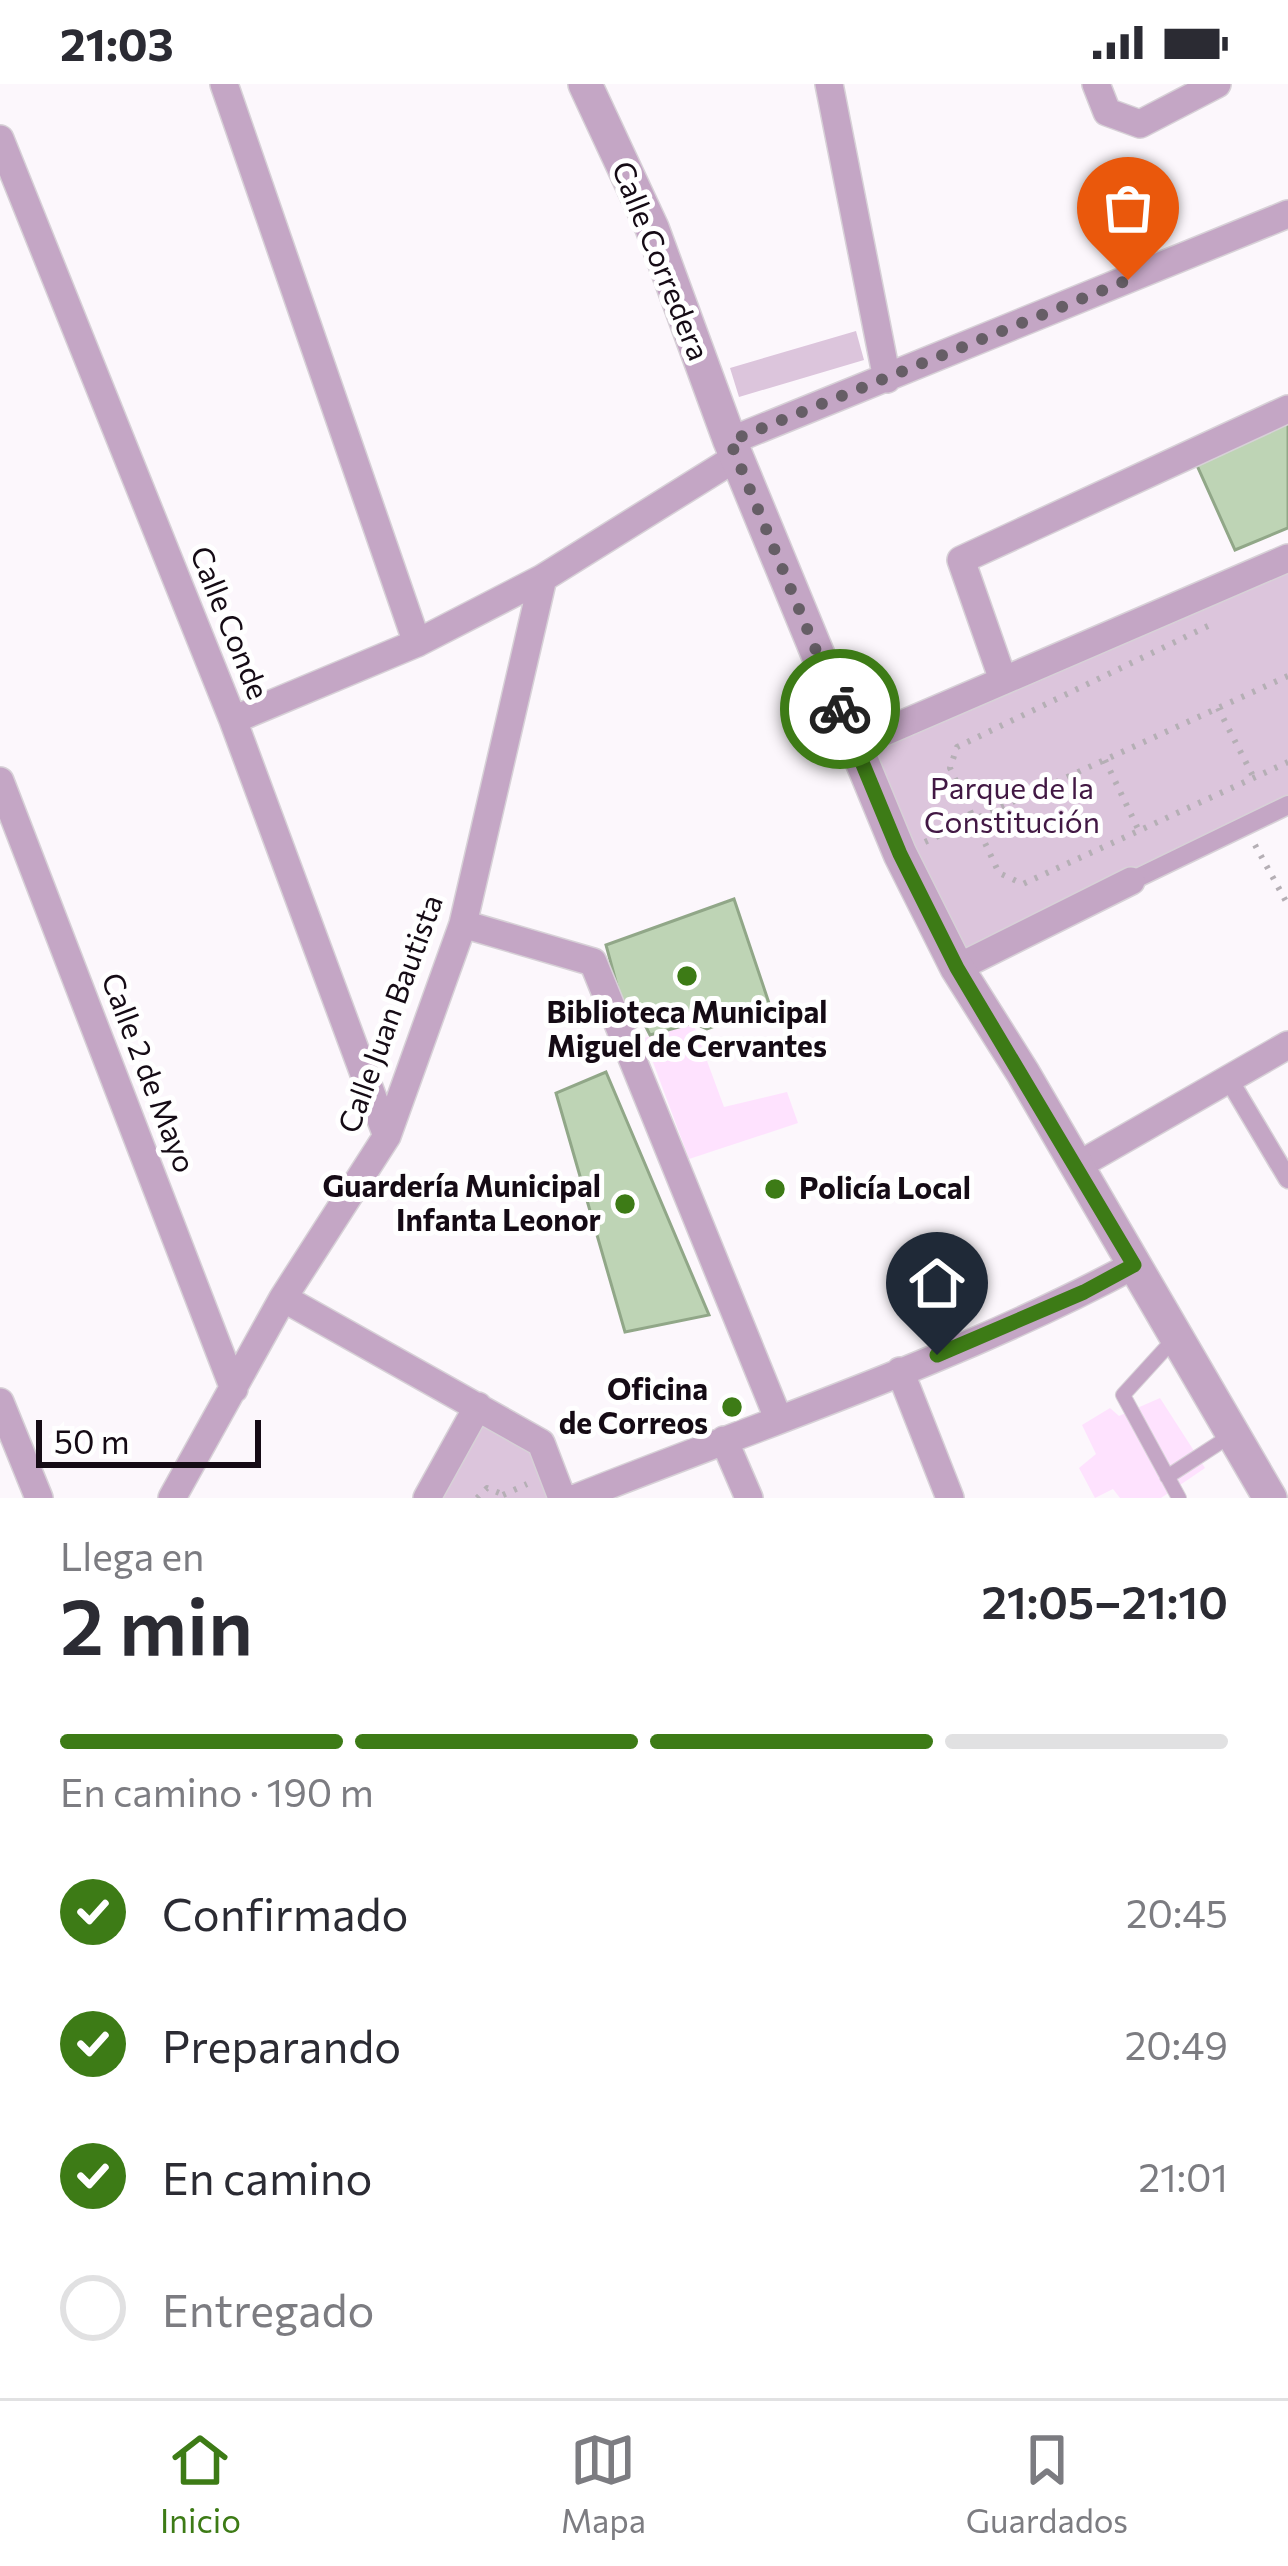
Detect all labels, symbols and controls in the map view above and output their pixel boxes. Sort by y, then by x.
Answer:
text: 21:03 [60,15,174,70]
street label: Calle Corredera [606,155,719,365]
pin [1077,157,1179,280]
icon: bag [1095,175,1161,241]
street label: Calle Conde [184,540,279,704]
courier [780,649,900,769]
icon: bike [807,676,873,742]
park label: Parque de la Constitución [924,768,1100,839]
street label: Calle Juan Bautista [328,889,449,1137]
marker: Biblioteca Municipal Miguel de Cervantes [674,963,700,989]
street label: Calle 2 de Mayo [95,967,205,1177]
place label: Biblioteca Municipal Miguel de Cervantes [547,992,827,1063]
place label: Guardería Municipal Infanta Leonor [322,1166,601,1237]
place label: Policía Local [799,1168,971,1205]
marker: Policía Local [762,1176,788,1202]
marker: Guardería Municipal Infanta Leonor [612,1191,638,1217]
pin [886,1232,988,1355]
icon: home [904,1250,970,1316]
place label: Oficina de Correos [559,1369,708,1440]
marker: Oficina de Correos [719,1394,745,1420]
scale bar [36,1414,261,1467]
text: 50 m [54,1420,130,1461]
text: Llega en [60,1531,204,1579]
text: 21:05–21:10 [981,1573,1228,1628]
text: 2 min [60,1576,253,1671]
text: En camino · 190 m [60,1767,374,1815]
icon: check [60,1879,126,1945]
text: Confirmado [162,1885,409,1940]
text: 20:45 [1126,1888,1228,1936]
icon: check [60,2011,126,2077]
text: Preparando [162,2017,401,2072]
text: 20:49 [1125,2020,1228,2068]
icon: check [60,2143,126,2209]
text: En camino [162,2149,372,2204]
text: 21:01 [1138,2152,1228,2200]
text: Entregado [162,2281,374,2336]
tab: Inicio [160,2427,241,2540]
tab: Mapa [561,2427,646,2540]
tab: Guardados [966,2427,1128,2540]

